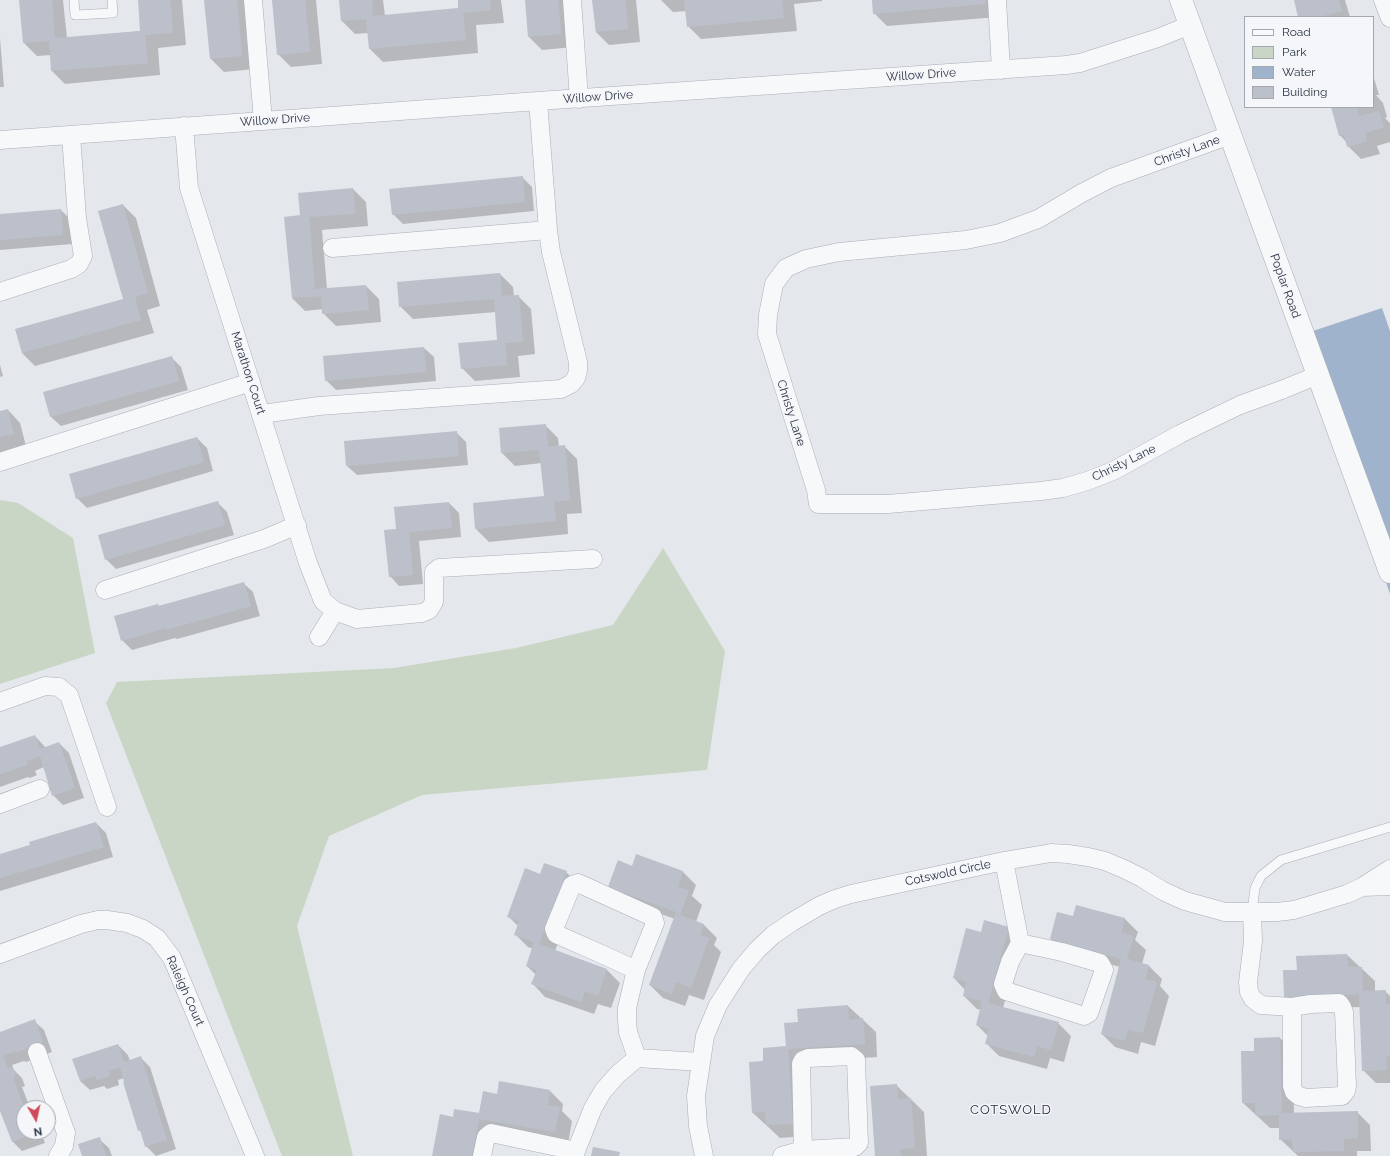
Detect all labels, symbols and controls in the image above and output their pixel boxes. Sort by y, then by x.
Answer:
legend [1244,16,1374,108]
text: Road [1282,25,1311,39]
text: Park [1282,45,1307,59]
street label: Willow Drive [886,65,956,85]
text: Water [1282,65,1316,79]
text: Building [1282,85,1328,99]
street label: Willow Drive [563,87,633,107]
street label: Willow Drive [240,110,310,130]
street label: Christy Lane [1152,132,1222,170]
street label: Poplar Road [1267,252,1303,320]
street label: Marathon Court [228,330,268,416]
street label: Christy Lane [773,378,809,448]
street label: Christy Lane [1090,441,1158,485]
street label: Cotswold Circle [904,857,992,889]
street label: Raleigh Court [163,954,207,1028]
north arrow [16,1100,56,1140]
district label: COTSWOLD [970,1102,1052,1118]
text: N [33,1124,43,1138]

